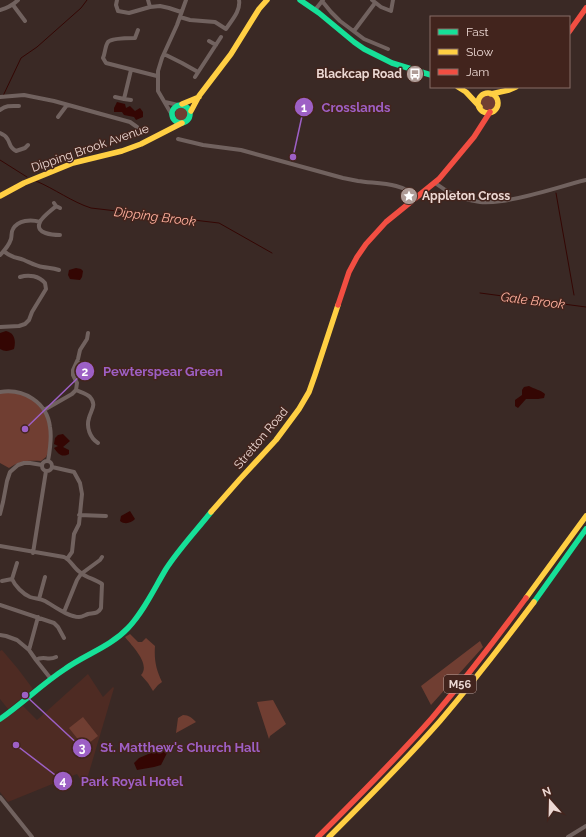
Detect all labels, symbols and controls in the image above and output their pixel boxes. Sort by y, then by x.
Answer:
legend [430,16,570,88]
text: Fast [466,25,489,39]
text: Slow [466,45,493,59]
bus stop icon: Blackcap Road [405,64,425,84]
text: Jam [466,65,489,79]
place label: Blackcap Road [316,67,402,81]
callout: Crosslands [294,95,399,120]
text: Crosslands [322,100,391,115]
text: 1 [301,101,307,115]
street label: Dipping Brook Avenue [29,121,151,175]
place icon: Appleton Cross [399,186,419,206]
place label: Appleton Cross [422,189,510,203]
water label: Dipping Brook [113,204,197,229]
water label: Gale Brook [500,289,566,312]
callout: Pewterspear Green [75,359,231,384]
text: Pewterspear Green [103,364,223,379]
text: 2 [82,365,89,379]
street label: Stretton Road [231,404,291,472]
road number: M56 [444,675,476,693]
callout: St. Matthew's Church Hall [72,735,267,760]
text: St. Matthew's Church Hall [100,740,261,755]
text: 3 [79,741,86,755]
callout: Park Royal Hotel [53,769,192,794]
text: 4 [60,774,67,788]
text: Park Royal Hotel [81,774,184,789]
north arrow [530,781,570,821]
text: N [541,785,553,800]

